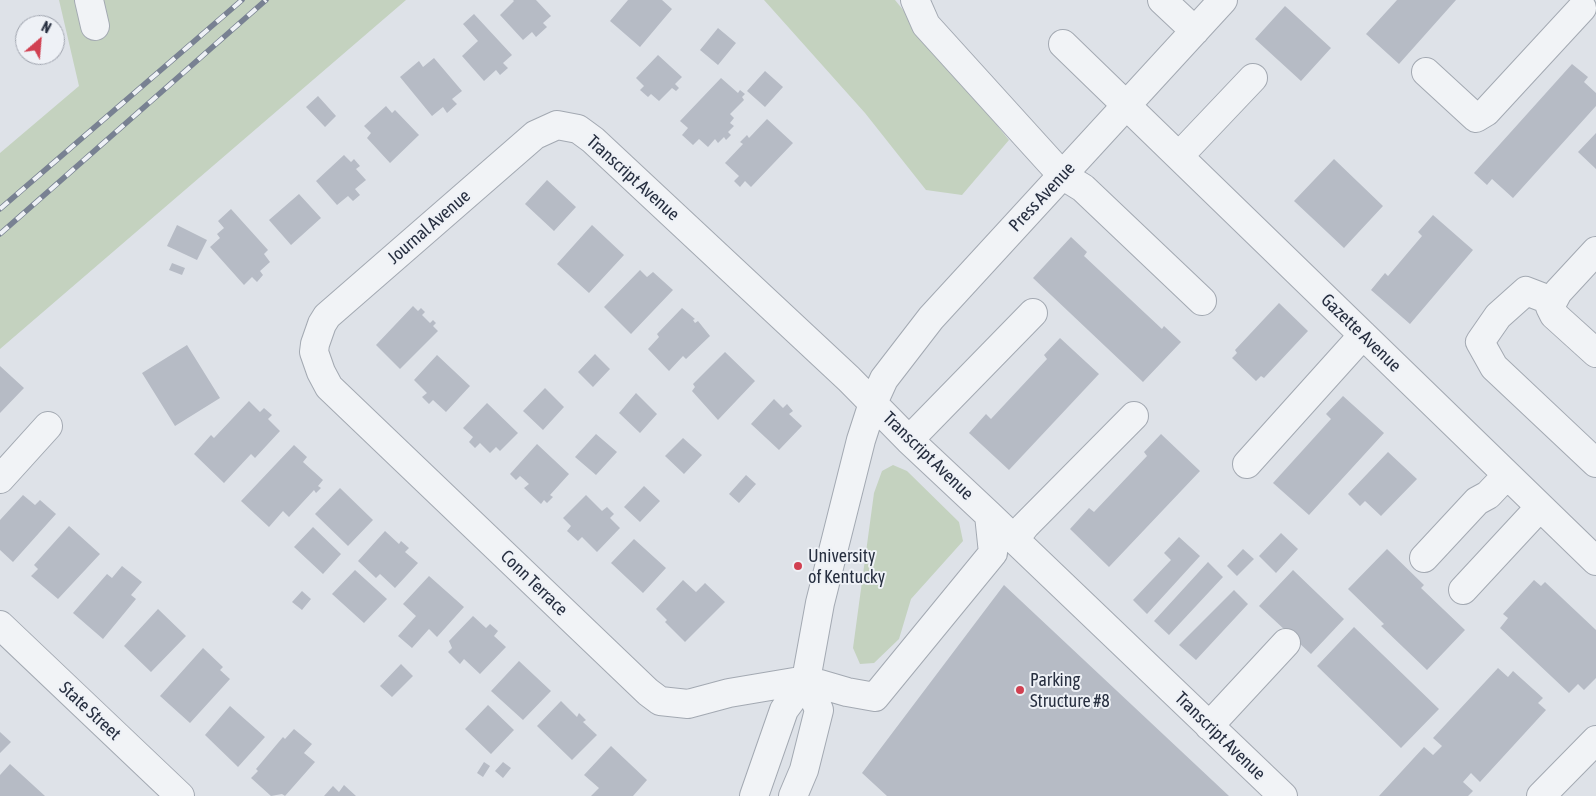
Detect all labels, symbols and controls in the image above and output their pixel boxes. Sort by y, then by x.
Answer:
north arrow [15,15,65,65]
text: N [39,19,54,37]
street label: Transcript Avenue [582,131,684,225]
street label: Press Avenue [1004,158,1080,236]
street label: Journal Avenue [383,185,475,269]
street label: Gazette Avenue [1316,289,1406,377]
street label: Transcript Avenue [878,407,978,505]
place label: University of Kentucky [808,545,885,588]
street label: Conn Terrace [496,546,572,620]
marker: University of Kentucky [792,560,804,572]
place label: Parking Structure #8 [1030,669,1110,712]
street label: State Street [55,677,125,745]
marker: Parking Structure #8 [1014,684,1026,696]
street label: Transcript Avenue [1170,687,1270,785]

